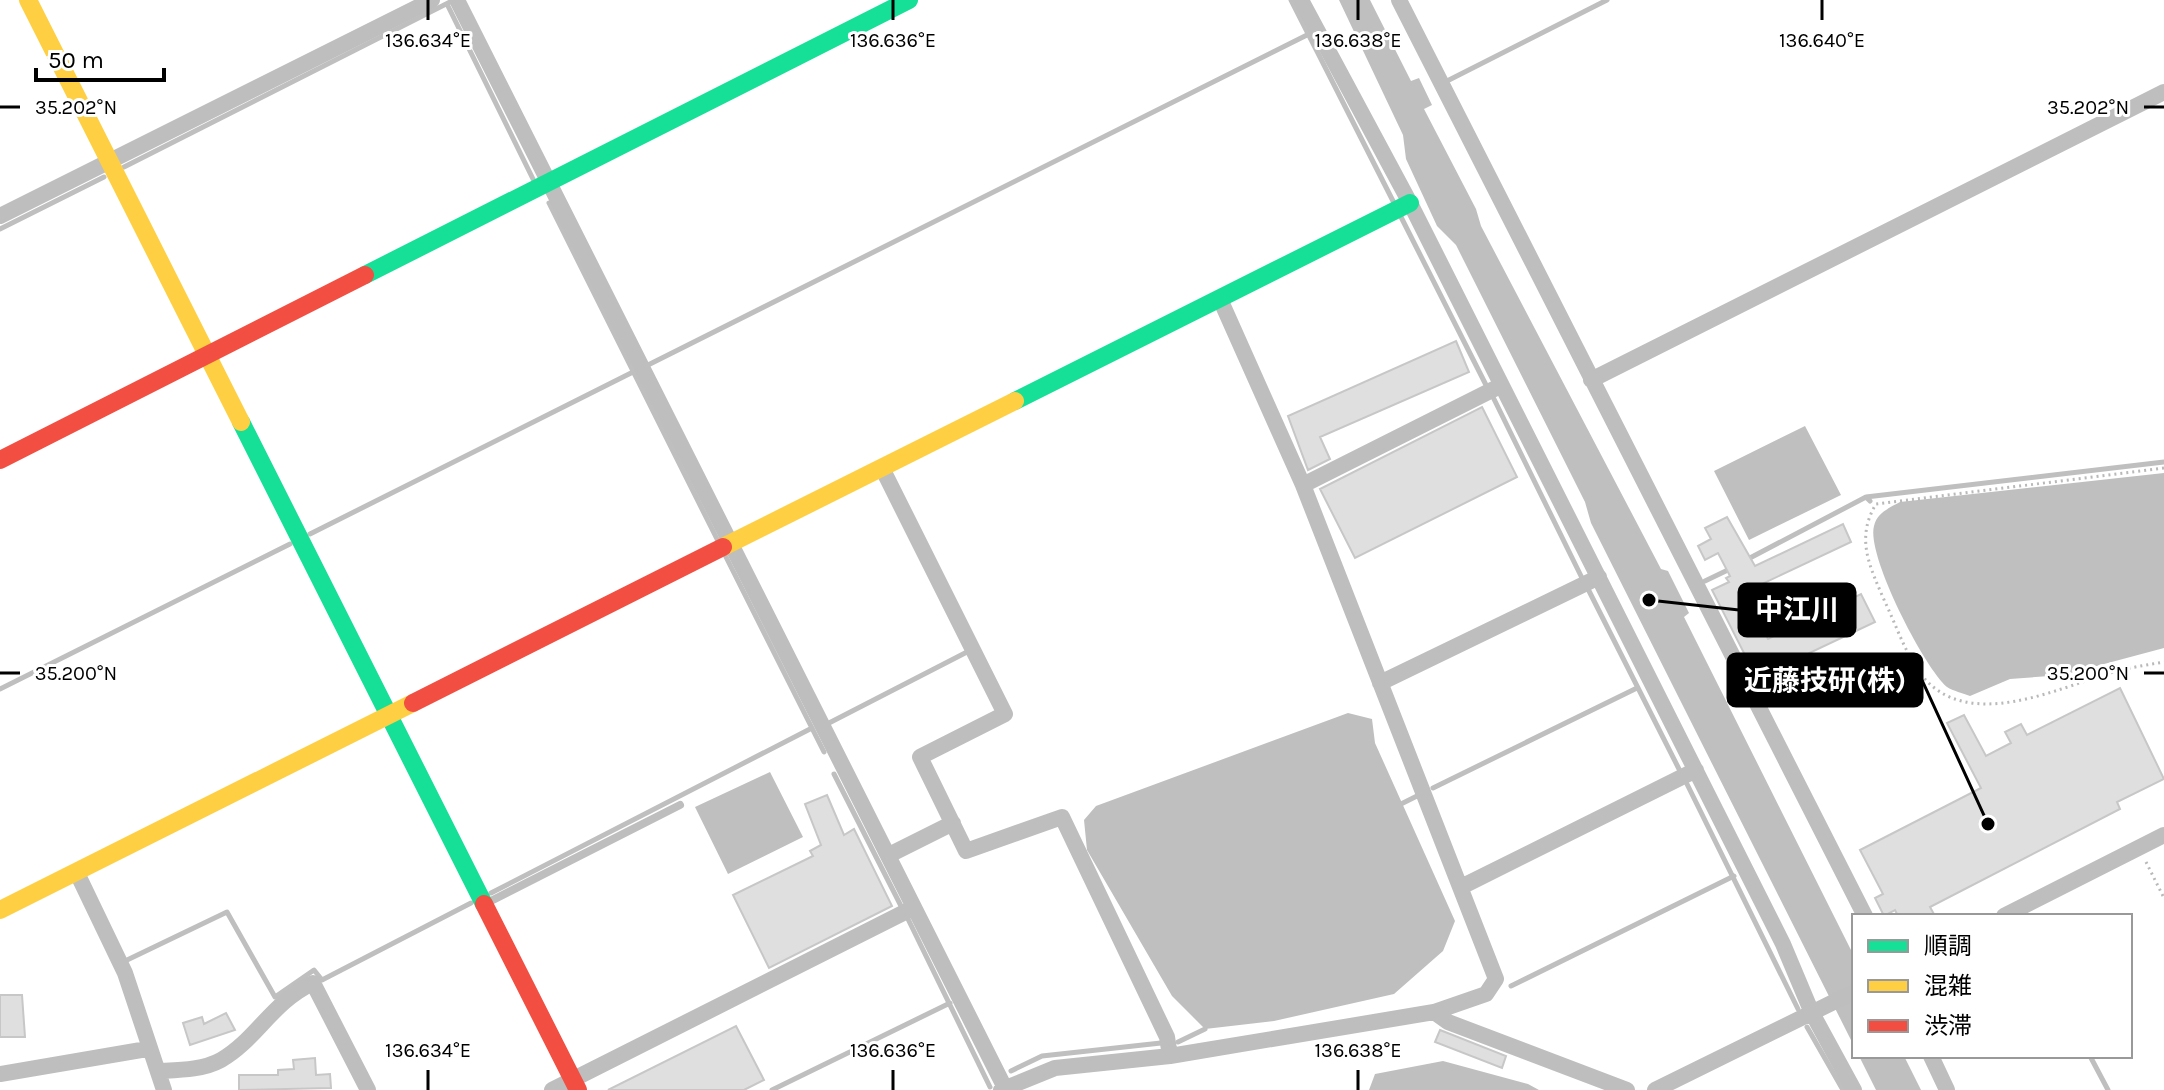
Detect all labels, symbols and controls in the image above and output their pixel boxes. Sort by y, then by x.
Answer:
text: 136.634°E [385,29,471,52]
text: 136.636°E [850,29,936,52]
text: 136.638°E [1314,29,1402,52]
text: 136.640°E [1779,29,1865,52]
scale bar [36,32,164,82]
text: 50 m [48,46,104,74]
text: 35.202°N [35,96,117,119]
text: 35.202°N [2047,96,2129,119]
callout: 中江川 [1739,584,1855,636]
text: 中江川 [1755,593,1839,626]
callout: 近藤技研(株) [1728,654,1922,706]
text: 35.200°N [35,662,117,685]
text: 35.200°N [2047,662,2129,685]
text: 近藤技研(株) [1744,664,1906,697]
legend [1852,914,2132,1058]
text: 順調 [1924,932,1972,960]
text: 混雑 [1924,972,1972,1000]
text: 渋滞 [1924,1012,1972,1040]
text: 136.634°E [385,1039,471,1062]
text: 136.636°E [850,1039,936,1062]
text: 136.638°E [1314,1039,1402,1062]

